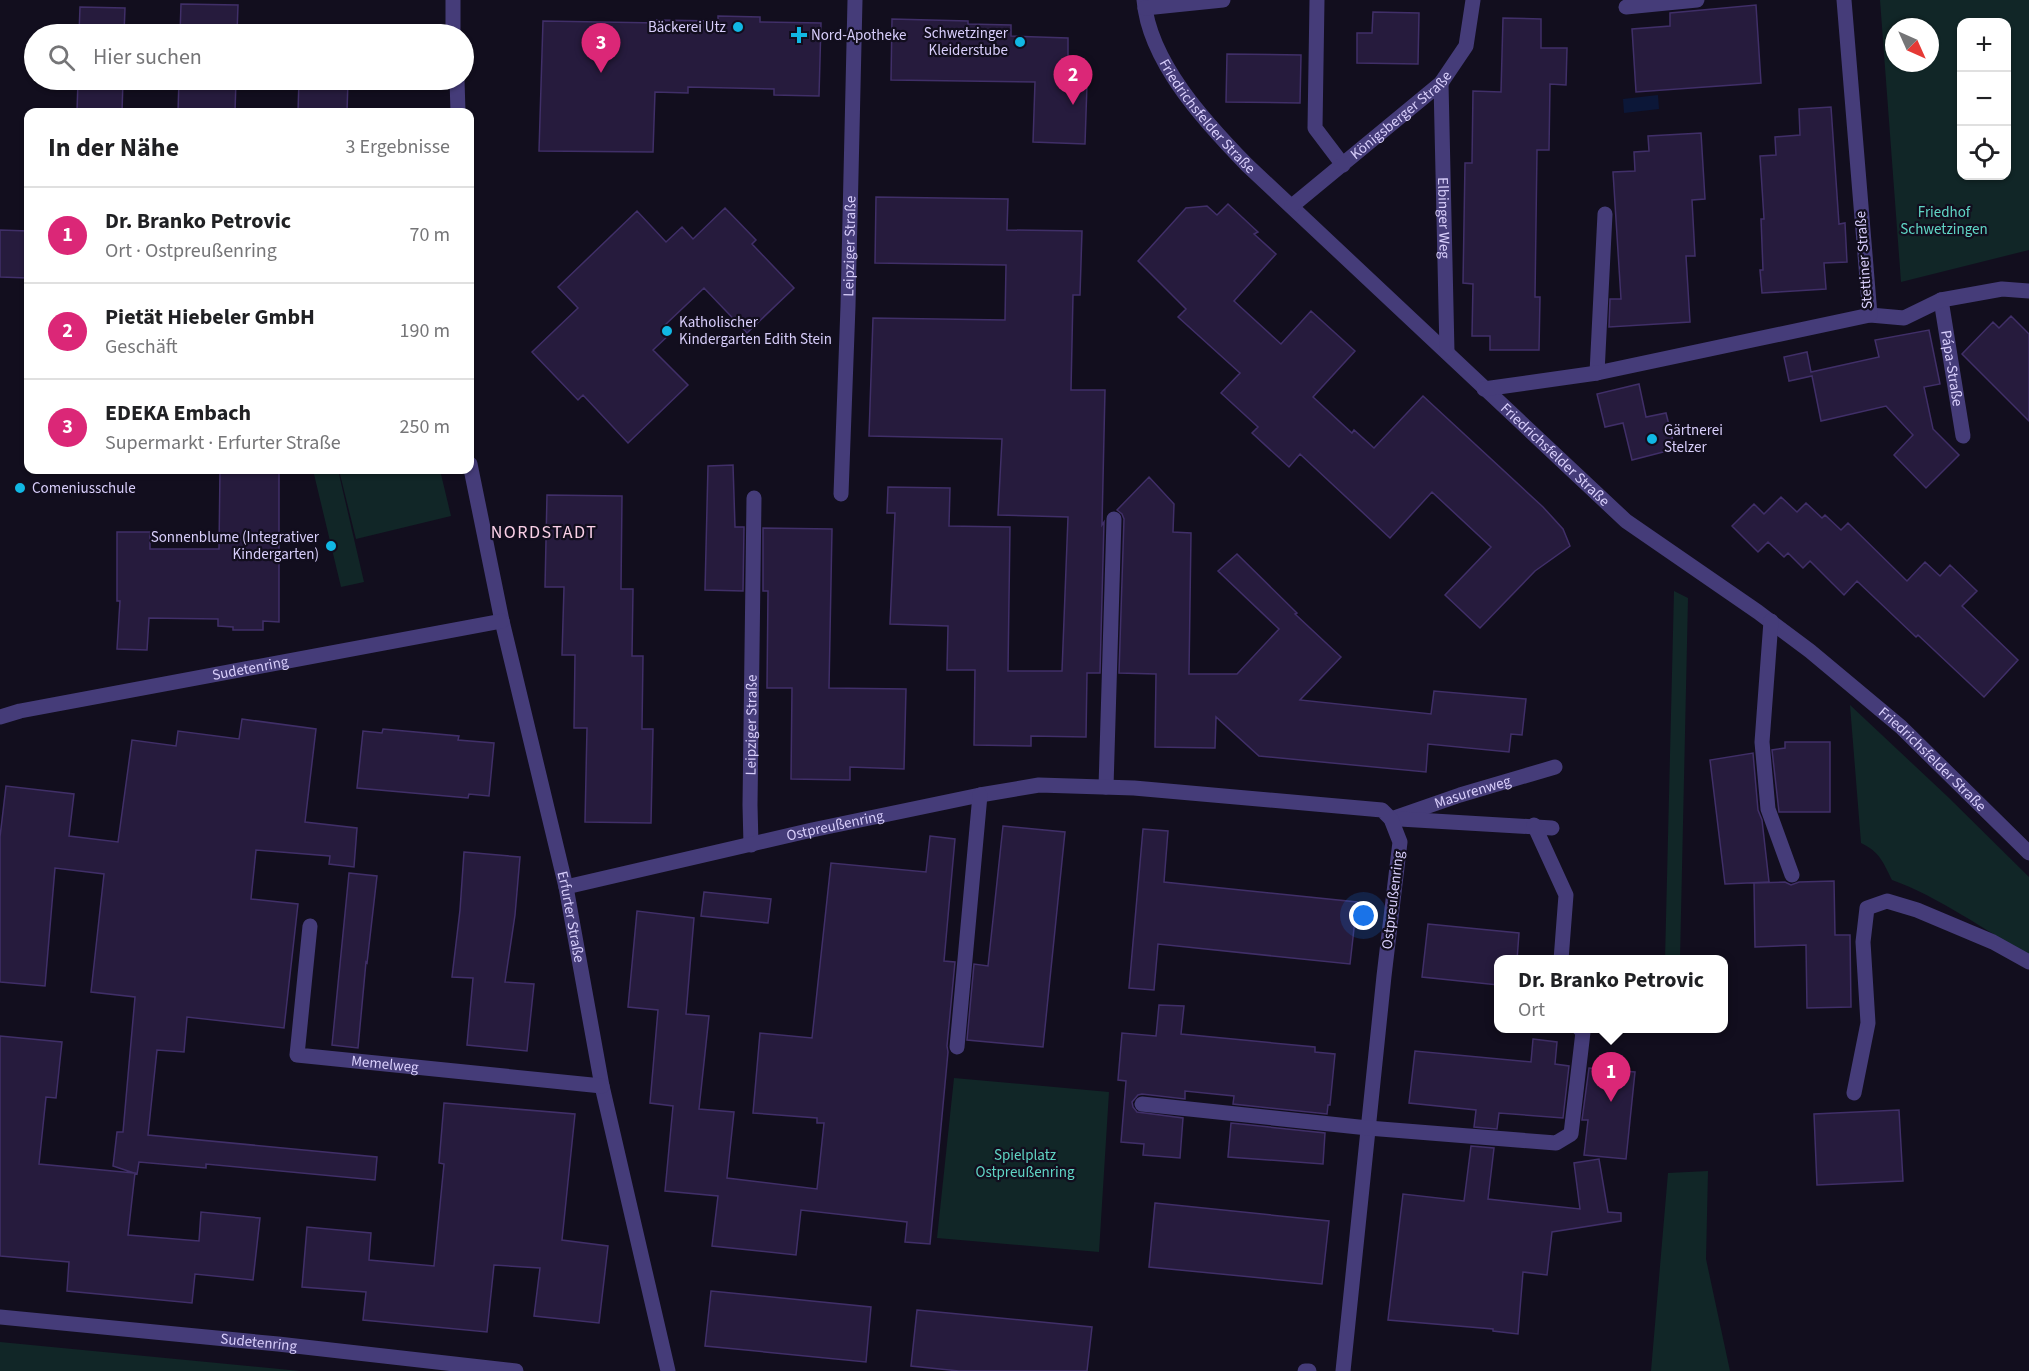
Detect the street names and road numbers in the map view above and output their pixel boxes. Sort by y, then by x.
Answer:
street label: Friedrichsfelder Straße [1154,55,1260,178]
street label: Königsberger Straße [1346,67,1457,164]
street label: Elbinger Weg [1433,177,1455,259]
street label: Leipziger Straße [838,195,861,297]
street label: Stettiner Straße [1850,210,1878,310]
street label: Pápa-Straße [1936,329,1969,408]
street label: Friedrichsfelder Straße [1496,398,1614,511]
street label: Sudetenring [210,651,290,685]
street label: Leipziger Straße [740,674,762,776]
street label: Friedrichsfelder Straße [1874,702,1991,816]
street label: Masurenweg [1431,770,1514,814]
street label: Ostpreußenring [784,805,886,846]
street label: Ostpreußenring [1377,849,1410,950]
street label: Erfurter Straße [552,869,590,964]
street label: Memelweg [350,1050,420,1078]
street label: Sudetenring [219,1328,299,1357]

